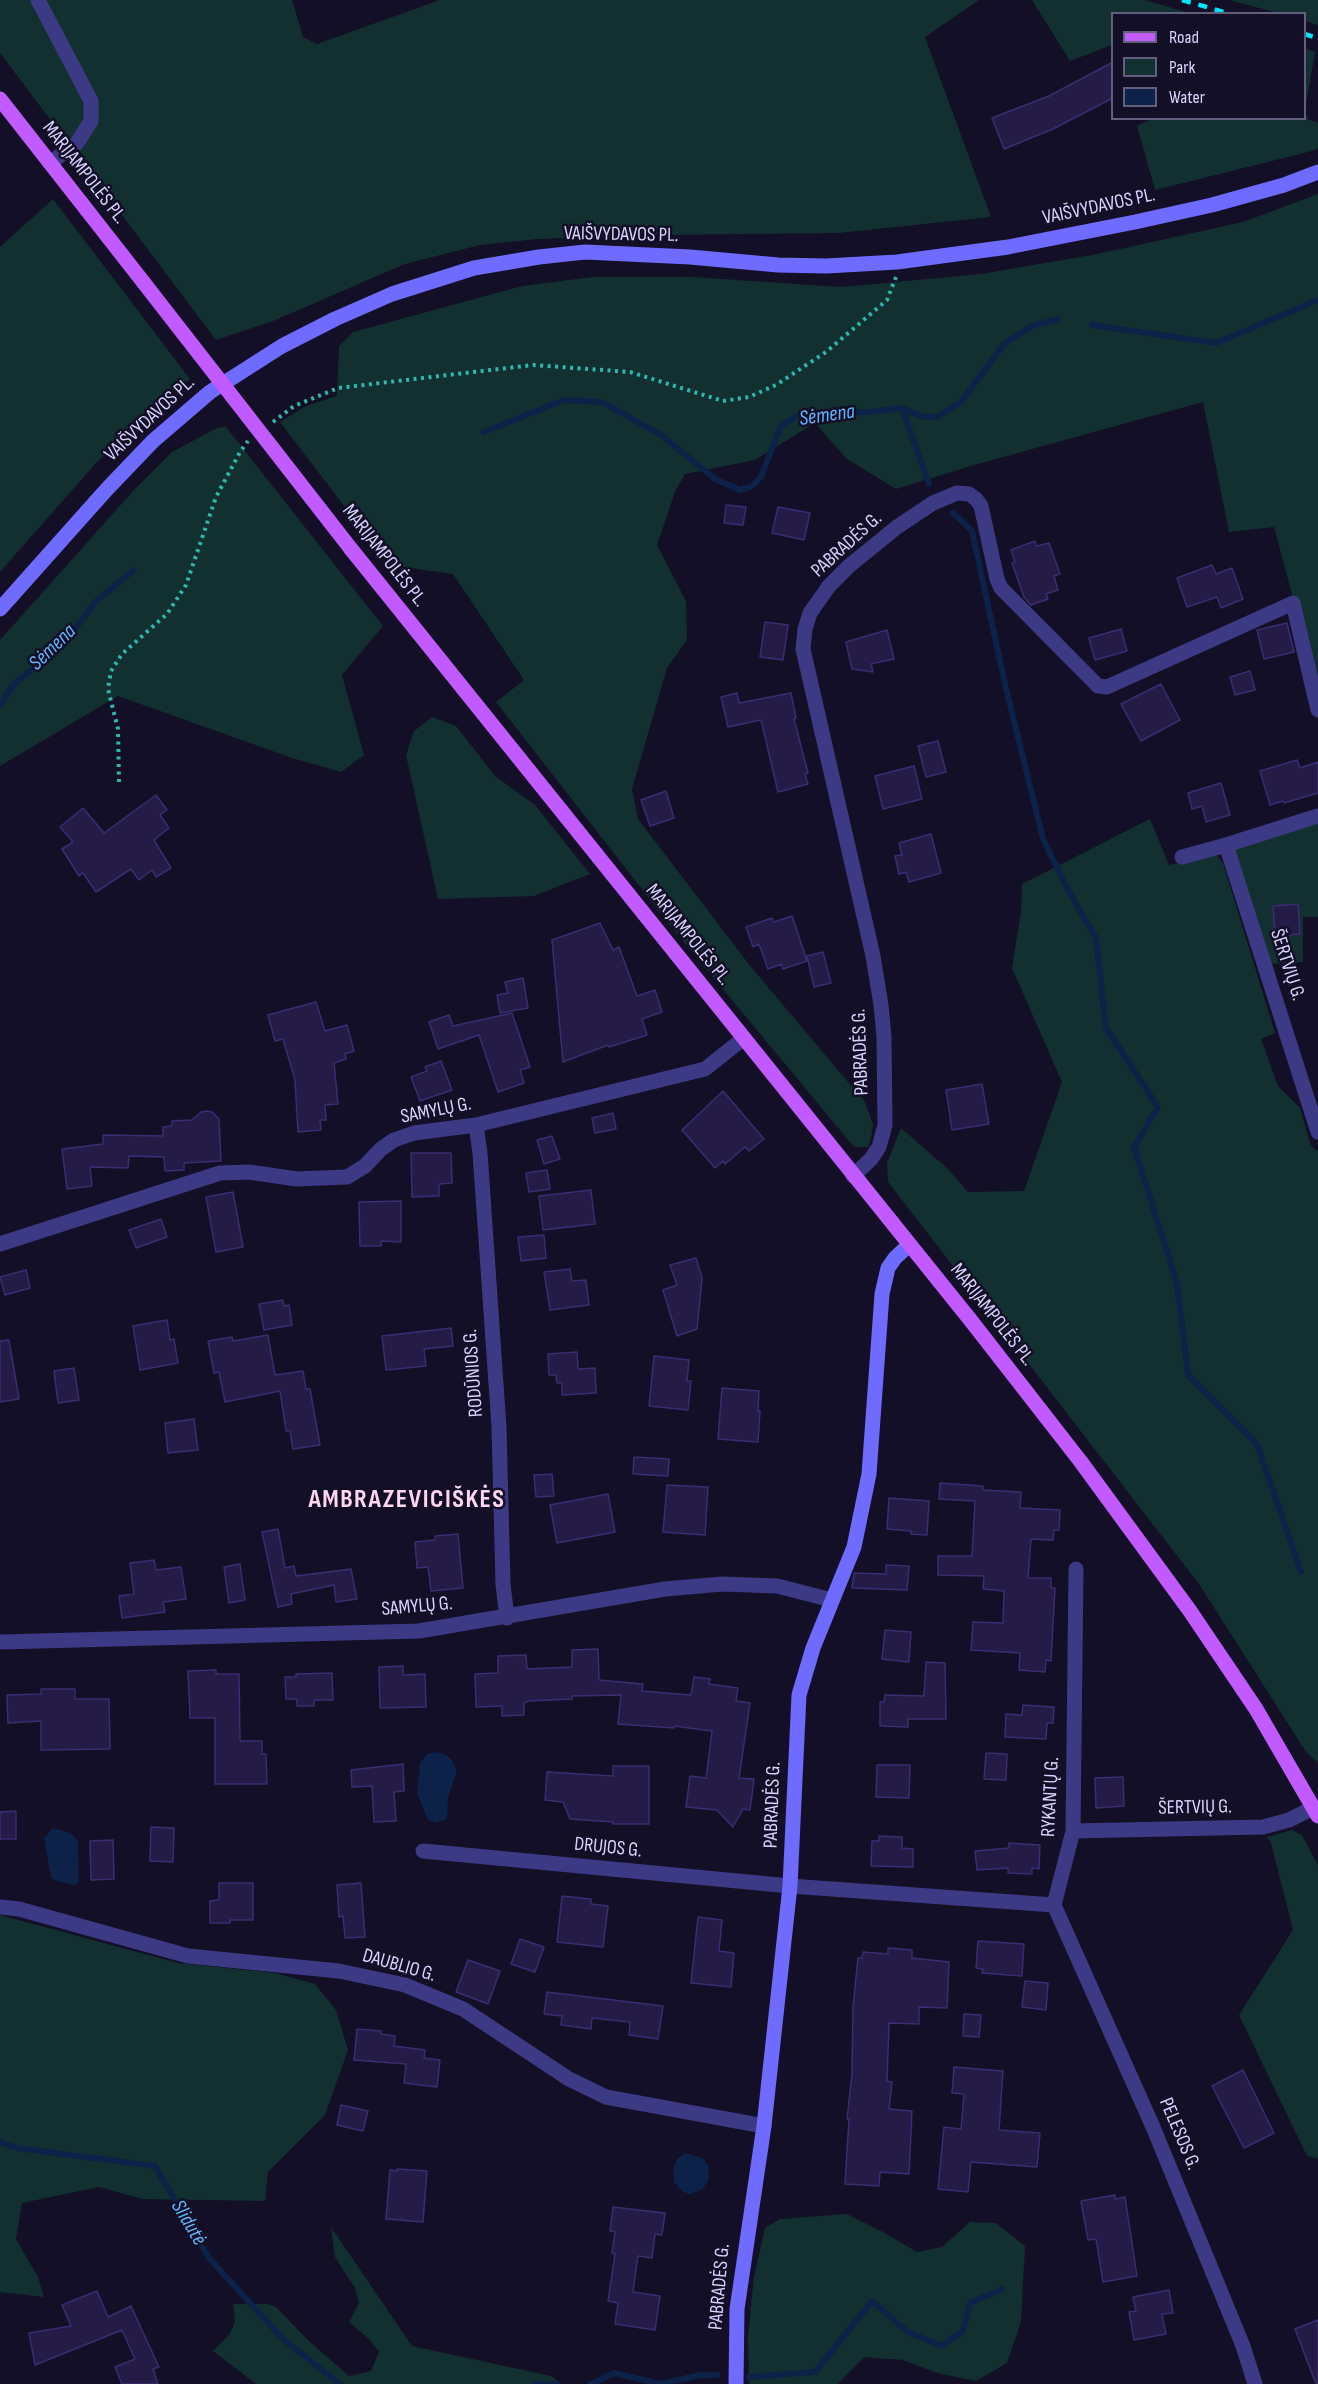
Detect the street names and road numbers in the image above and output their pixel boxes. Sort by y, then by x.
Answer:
street label: MARIJAMPOLĖS PL. [37,117,131,229]
street label: VAIŠVYDAVOS PL. [1040,183,1158,231]
street label: VAIŠVYDAVOS PL. [564,222,678,248]
street label: VAIŠVYDAVOS PL. [100,371,200,467]
street label: MARIJAMPOLĖS PL. [337,500,431,612]
street label: PABRADĖS G. [807,507,887,583]
street label: MARIJAMPOLĖS PL. [640,879,736,991]
street label: ŠERTVIŲ G. [1264,926,1310,1004]
street label: PABRADĖS G. [847,1008,875,1096]
street label: SAMYLŲ G. [399,1092,473,1130]
street label: MARIJAMPOLĖS PL. [945,1259,1039,1371]
street label: RODŪNIOS G. [459,1328,489,1418]
street label: SAMYLŲ G. [380,1592,454,1622]
street label: RYKANTŲ G. [1037,1756,1065,1838]
street label: PABRADĖS G. [759,1761,787,1849]
street label: ŠERTVIŲ G. [1158,1795,1232,1821]
street label: DRUJOS G. [573,1833,643,1863]
street label: DAUBLIO G. [360,1944,438,1988]
street label: PELESOS G. [1153,2094,1205,2174]
street label: PABRADĖS G. [704,2243,736,2331]

